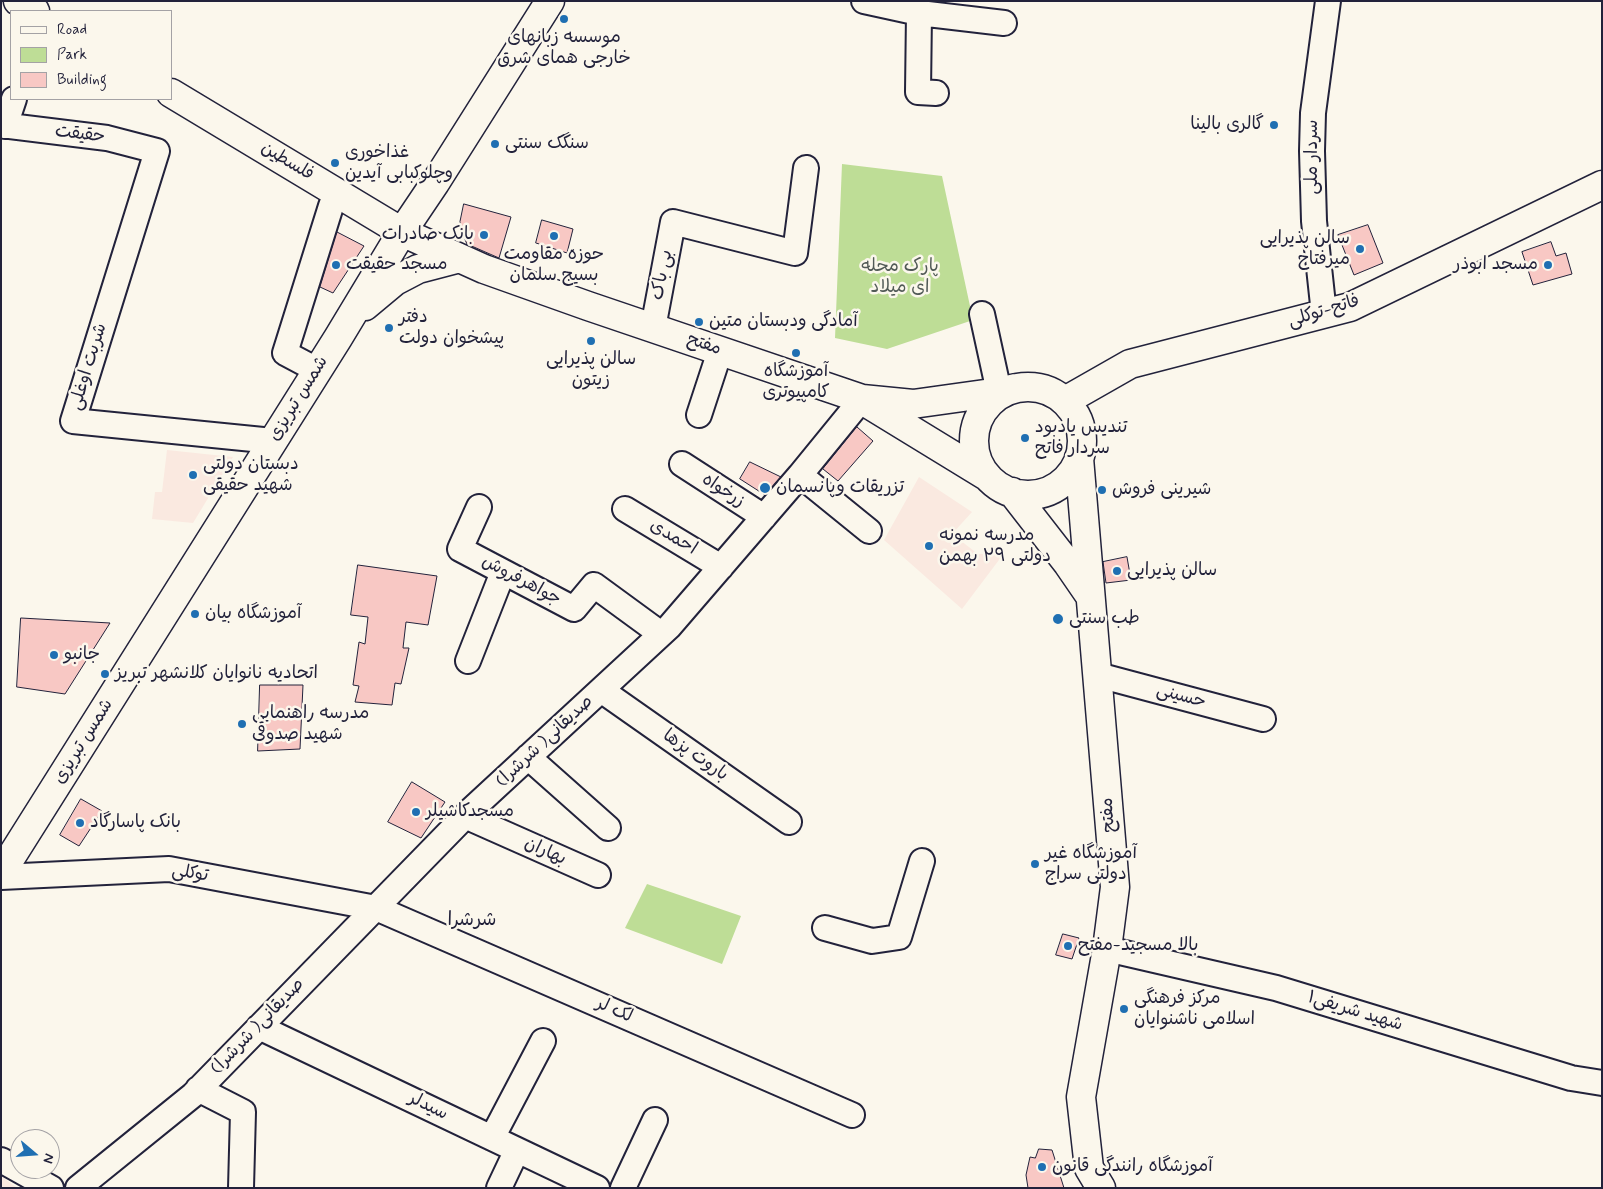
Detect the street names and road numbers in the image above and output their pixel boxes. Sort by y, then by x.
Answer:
street label: سردار ملی [1302,120,1324,194]
street label: حقیقت [54,121,106,149]
street label: فلسطین [257,138,317,186]
street label: بی باک [648,248,678,302]
street label: فاتح-توکلی [1286,291,1362,333]
street label: شربت اوغلی [66,321,112,413]
street label: مفتح [684,329,724,361]
street label: شمس تبریزی [264,352,334,446]
street label: زرخواه [697,469,749,513]
street label: احمدی [645,516,701,560]
street label: جواهرفروش [478,551,564,611]
street label: حسینی [1154,680,1208,714]
street label: (شرشرا )صدیقانی [492,691,598,793]
street label: شمس تبریزی [49,695,119,789]
street label: باروت پزها [658,726,732,786]
street label: مفتح [1097,797,1121,833]
street label: بهاران [521,833,569,871]
street label: توکلی [170,860,210,888]
street label: (شرشرا )صدیقانی [207,974,309,1080]
street label: شهید شریفی۱ [1305,987,1405,1037]
street label: لک لر [593,994,635,1028]
street label: سیدلر [405,1088,451,1126]

